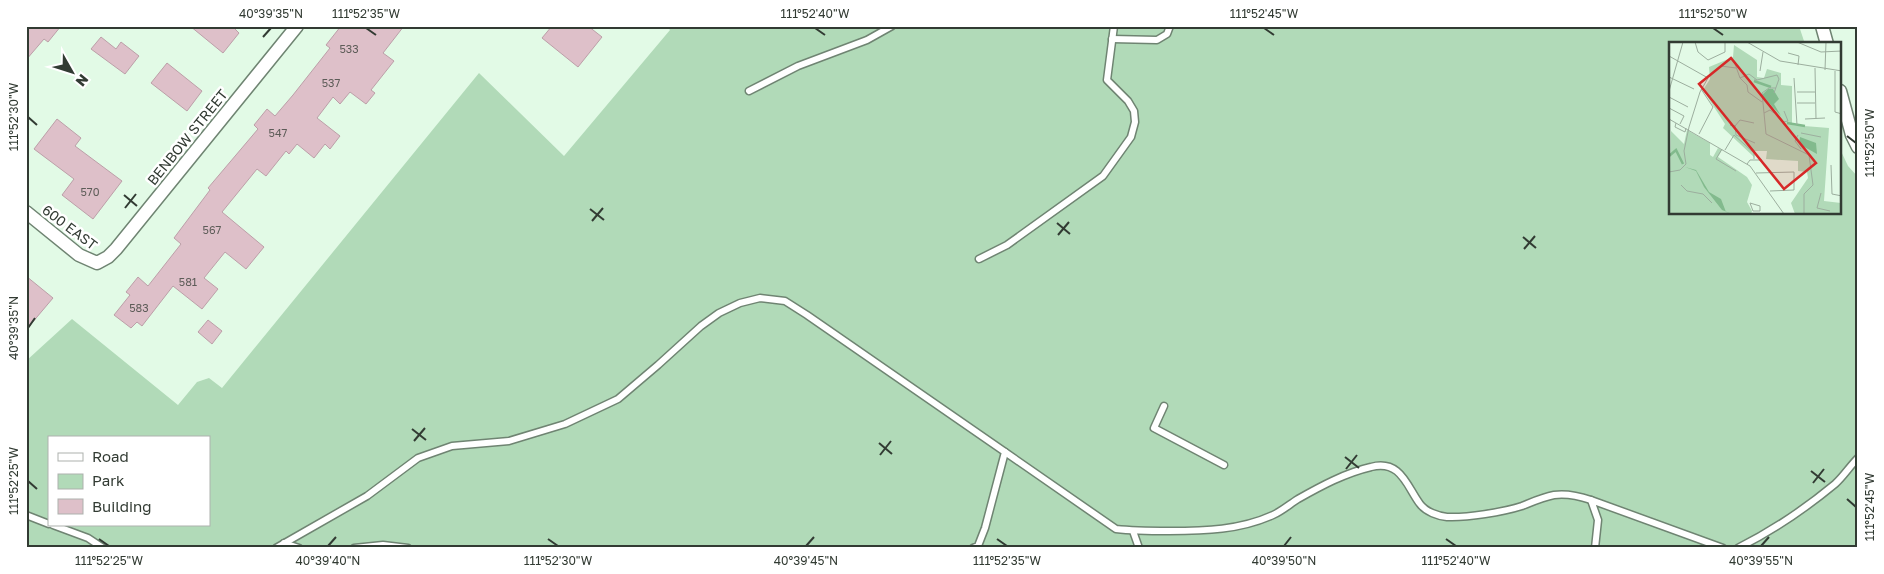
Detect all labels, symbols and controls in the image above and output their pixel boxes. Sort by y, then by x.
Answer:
text: 40°39'35"N [239,6,303,21]
text: 111°52'35"W [332,6,401,21]
text: 111°52'40"W [781,6,850,21]
text: 111°52'45"W [1230,6,1299,21]
text: 111°52'50"W [1679,6,1748,21]
house number: 533 [339,42,359,55]
inset map [1669,42,1842,215]
north arrow [48,48,98,98]
text: N [73,71,92,90]
house number: 537 [322,76,340,89]
text: 111°52'30"W [6,82,21,151]
street label: BENBOW STREET [143,86,231,188]
text: 111°52'50"W [1862,108,1877,177]
house number: 547 [269,126,288,139]
house number: 570 [80,185,100,198]
street label: 600 EAST [39,201,101,253]
house number: 567 [203,223,222,236]
house number: 581 [179,275,197,288]
text: 40°39'35"N [6,296,21,360]
house number: 583 [129,301,149,314]
legend [48,436,210,526]
text: 111°52'25"W [6,446,21,515]
text: Road [92,447,129,465]
text: Park [92,471,125,489]
text: 111°52'45"W [1862,472,1877,541]
text: Building [92,497,152,515]
text: 111°52'25"W [75,553,144,568]
text: 40°39'40"N [296,553,360,568]
text: 111°52'30"W [524,553,593,568]
text: 40°39'45"N [774,553,838,568]
text: 111°52'35"W [973,553,1042,568]
text: 40°39'50"N [1252,553,1316,568]
text: 111°52'40"W [1422,553,1491,568]
text: 40°39'55"N [1729,553,1793,568]

